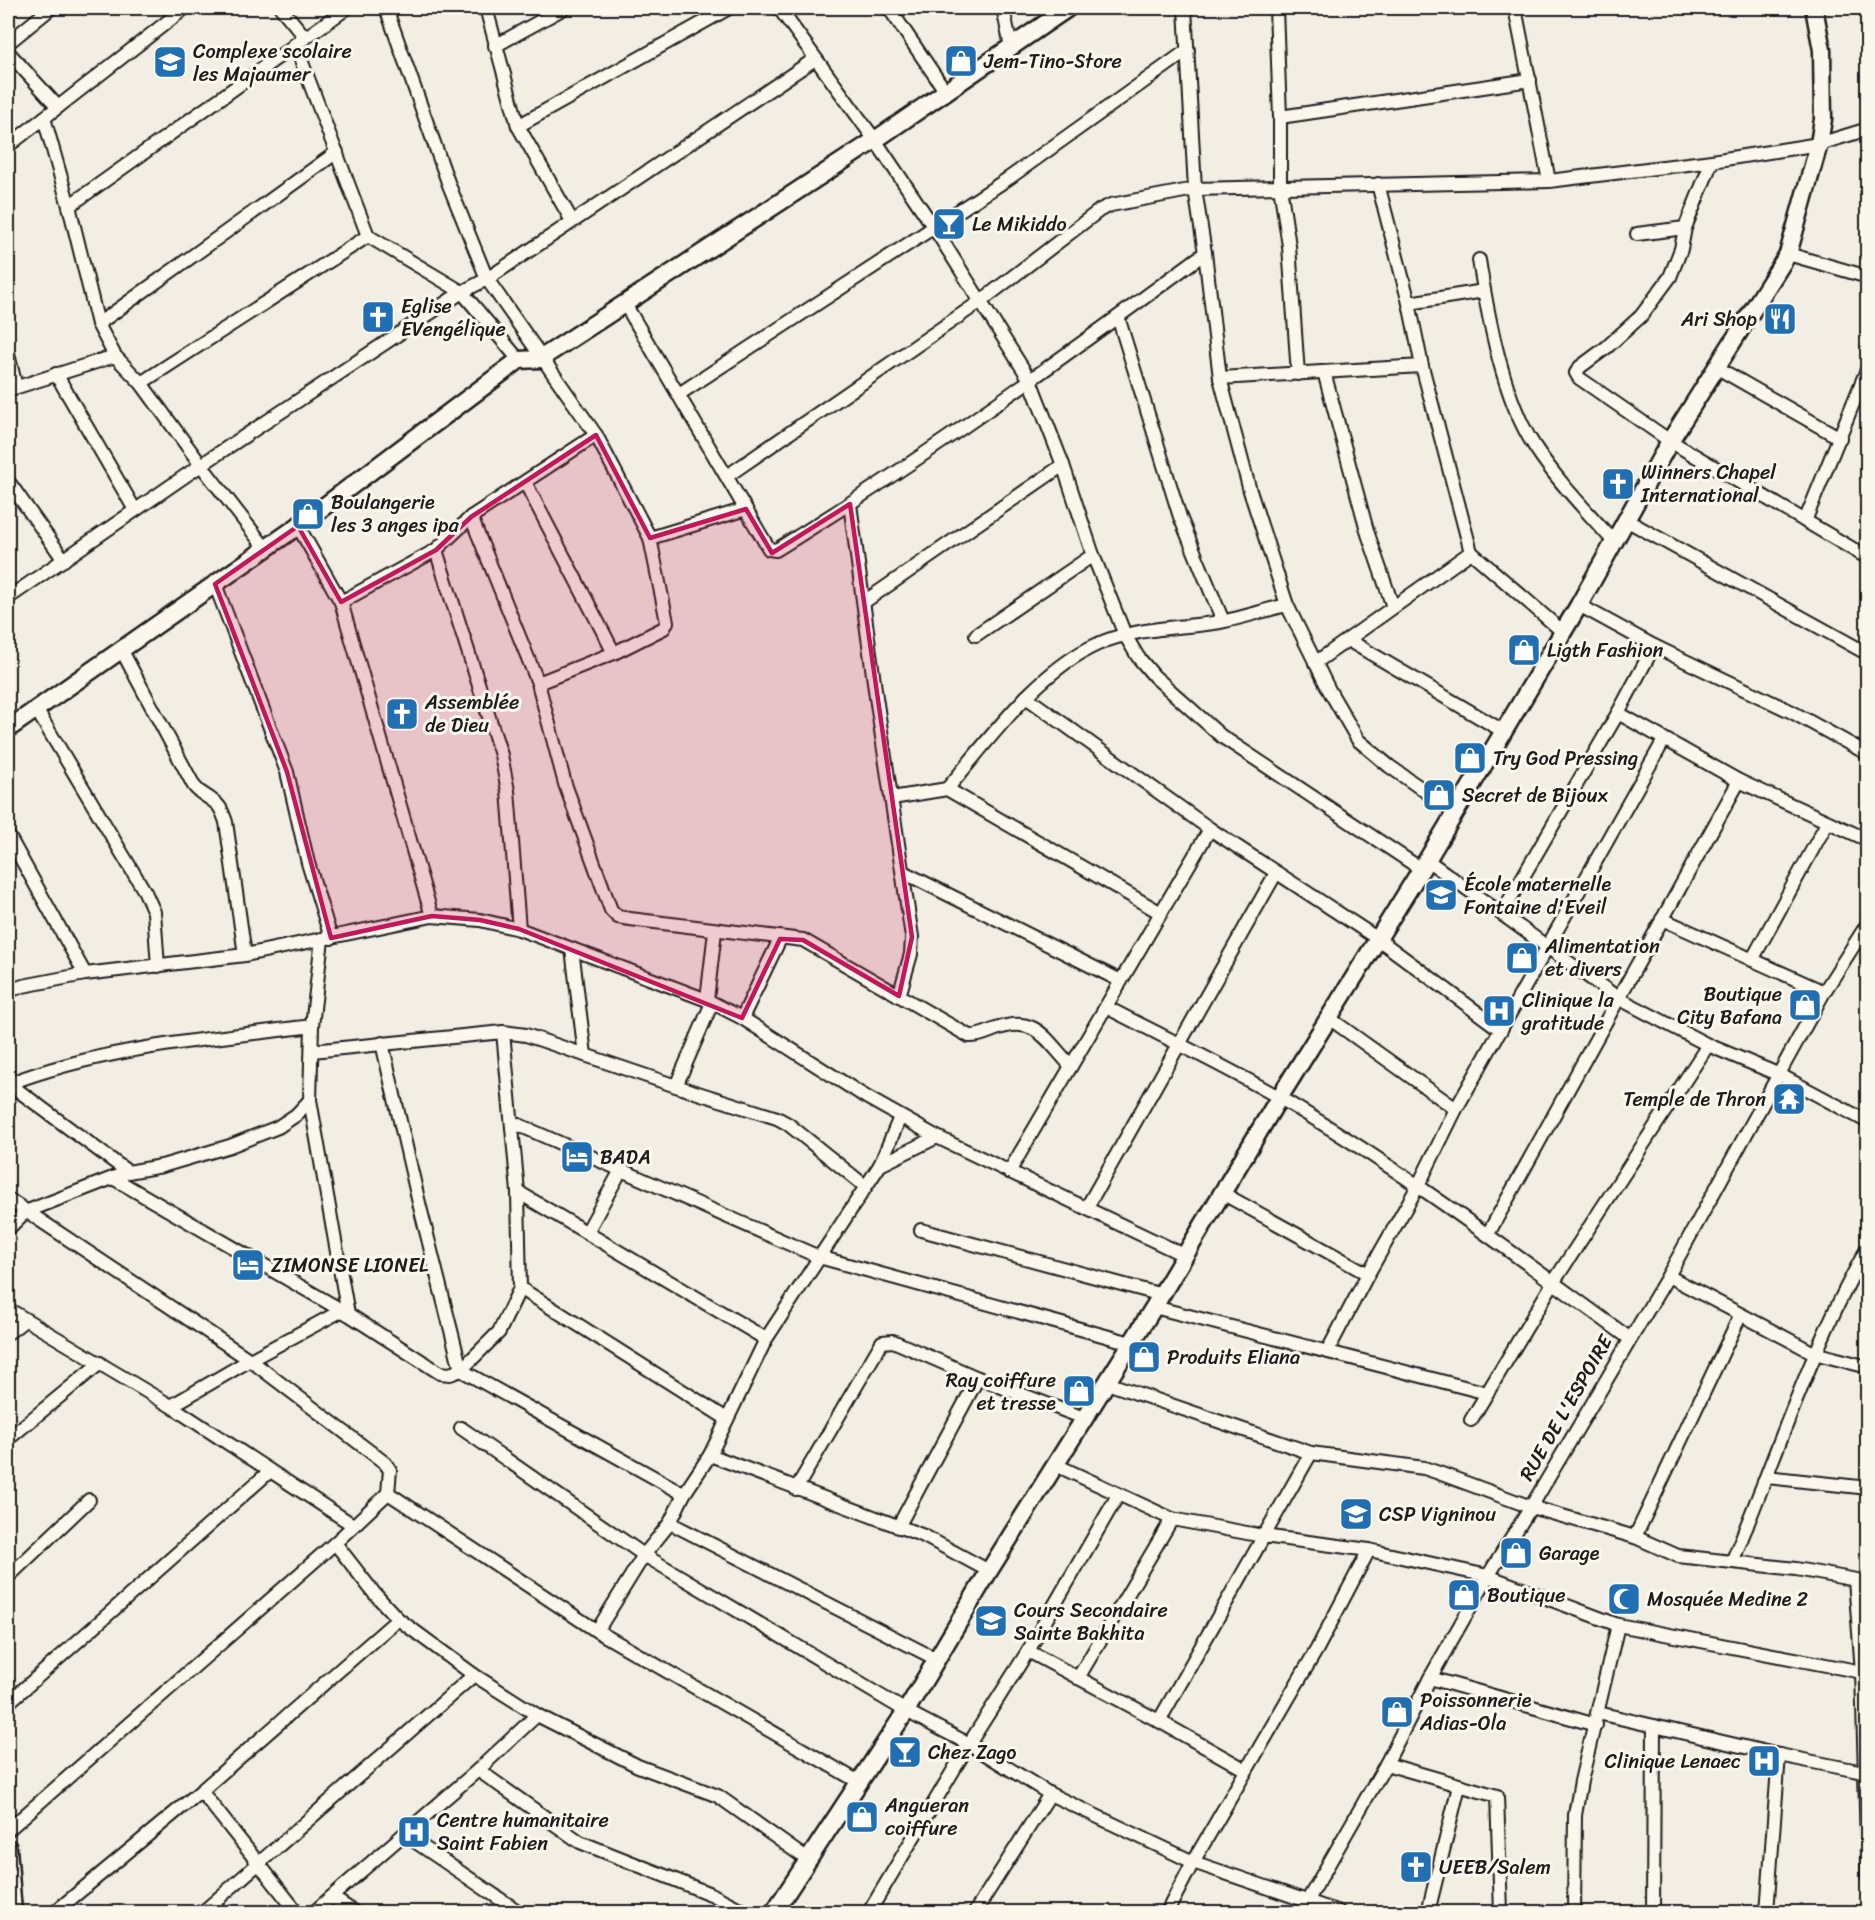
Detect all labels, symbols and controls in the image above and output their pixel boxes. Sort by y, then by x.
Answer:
place label: Complexe scolaire les Majaumer [193,34,352,92]
shop icon: Jem-Tino-Store [943,43,979,79]
school or university icon: Complexe scolaire les Majaumer [152,44,188,80]
place label: Jem-Tino-Store [983,44,1122,79]
bar icon: Le Mikiddo [931,206,967,242]
place label: Le Mikiddo [972,207,1067,242]
place label: Eglise EVengélique [401,289,506,347]
church icon: Eglise EVengélique [360,299,396,335]
restaurant icon: Ari Shop [1762,301,1798,337]
place label: Ari Shop [1680,302,1757,337]
place label: Winners Chapel International [1640,455,1777,513]
church icon: Winners Chapel International [1600,466,1636,502]
place label: Boulangerie les 3 anges ipa [331,485,460,543]
shop icon: Boulangerie les 3 anges ipa [290,496,326,532]
shop icon: Ligth Fashion [1506,632,1542,668]
place label: Ligth Fashion [1547,633,1664,668]
place label: Assemblée de Dieu [424,685,519,743]
church icon: Assemblée de Dieu [384,696,420,732]
shop icon: Try God Pressing [1452,740,1488,776]
place label: Try God Pressing [1493,741,1638,776]
shop icon: Secret de Bijoux [1421,777,1457,813]
place label: Secret de Bijoux [1462,778,1608,813]
place label: École maternelle Fontaine d'Eveil [1464,867,1612,925]
school or university icon: École maternelle Fontaine d'Eveil [1423,877,1459,913]
place label: Alimentation et divers [1544,929,1660,987]
shop icon: Alimentation et divers [1504,940,1540,976]
place label: Boutique City Bafana [1677,977,1782,1035]
place label: Clinique la gratitude [1520,983,1615,1041]
shop icon: Boutique City Bafana [1787,987,1823,1023]
hospital icon: Clinique la gratitude [1481,993,1517,1029]
temple icon: Temple de Thron [1771,1081,1807,1117]
place label: Temple de Thron [1623,1082,1766,1117]
hotel icon: BADA [559,1139,595,1175]
place label: BADA [600,1140,651,1175]
hotel icon: ZIMONSE LIONEL [230,1247,266,1283]
place label: ZIMONSE LIONEL [271,1248,429,1283]
street label: RUE DE L'ESPOIRE [1510,1327,1623,1488]
shop icon: Produits Eliana [1126,1339,1162,1375]
place label: Produits Eliana [1167,1340,1300,1375]
place label: Ray coiffure et tresse [946,1363,1056,1421]
shop icon: Ray coiffure et tresse [1061,1373,1097,1409]
school or university icon: CSP Vigninou [1338,1496,1374,1532]
place label: CSP Vigninou [1379,1497,1496,1532]
shop icon: Garage [1498,1535,1534,1571]
place label: Garage [1539,1536,1600,1571]
shop icon: Boutique [1446,1577,1482,1613]
place label: Boutique [1487,1578,1566,1613]
mosque icon: Mosquée Medine 2 [1606,1581,1642,1617]
place label: Mosquée Medine 2 [1647,1582,1809,1617]
place label: Cours Secondaire Sainte Bakhita [1014,1593,1168,1651]
school or university icon: Cours Secondaire Sainte Bakhita [973,1603,1009,1639]
place label: Poissonnerie Adias-Ola [1419,1683,1532,1741]
shop icon: Poissonnerie Adias-Ola [1379,1694,1415,1730]
bar icon: Chez Zago [887,1734,923,1770]
place label: Chez Zago [928,1735,1017,1770]
hospital icon: Clinique Lenaec [1746,1743,1782,1779]
place label: Clinique Lenaec [1604,1744,1741,1779]
place label: Angueran coiffure [884,1788,969,1846]
shop icon: Angueran coiffure [844,1799,880,1835]
place label: Centre humanitaire Saint Fabien [437,1803,609,1861]
hospital icon: Centre humanitaire Saint Fabien [396,1814,432,1850]
church icon: UEEB/Salem [1398,1849,1434,1885]
place label: UEEB/Salem [1439,1850,1551,1885]

